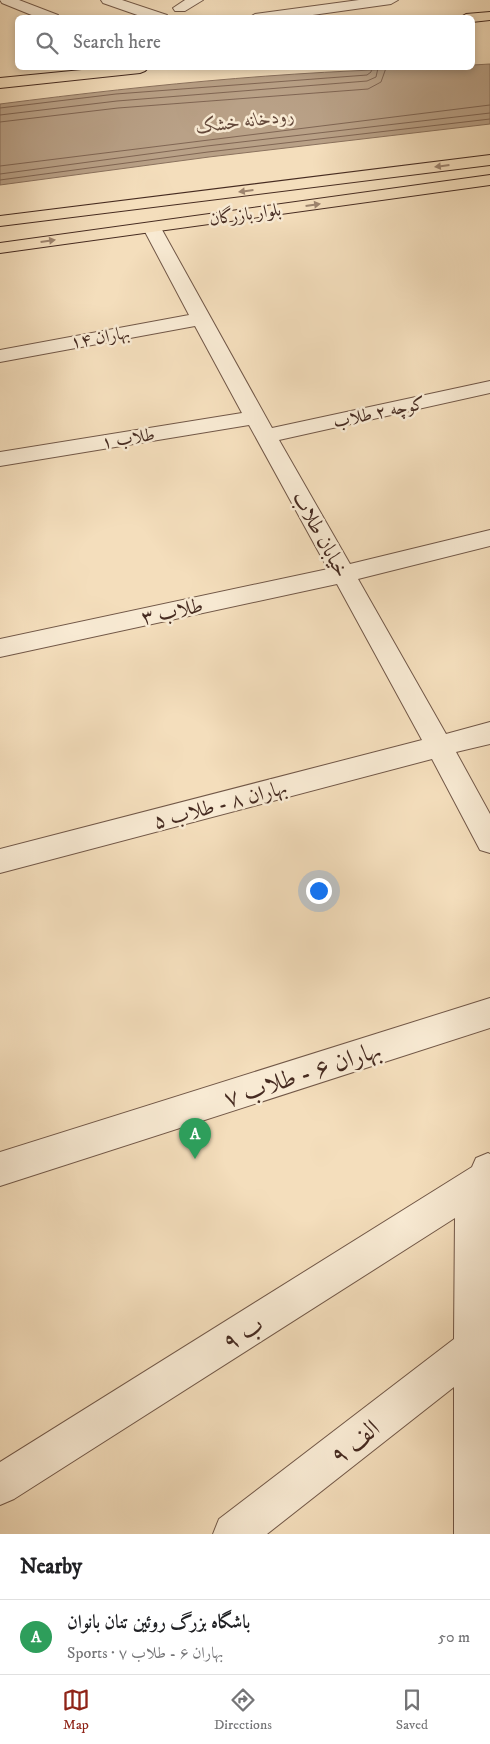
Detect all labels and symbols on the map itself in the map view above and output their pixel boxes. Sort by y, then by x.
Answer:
water label: رودخانه خشک [194,104,296,139]
one-way arrow [433,162,449,170]
one-way arrow [237,187,253,195]
street label: بلوار بازرگان [208,198,282,231]
one-way arrow [306,201,322,209]
one-way arrow [41,237,57,245]
street label: بهاران ۱۴ [69,322,132,354]
street label: کوچه ۲ طلاب [331,393,427,434]
street label: طلاب ۱ [100,424,156,454]
street label: خیابان طلاب [286,487,354,582]
street label: طلاب ۳ [139,593,206,631]
street label: بهاران ۸ - طلاب ۵ [150,775,290,835]
your location [306,878,332,904]
street label: بهاران ۶ - طلاب ۷ [220,1034,385,1115]
pin: A [179,1118,211,1159]
street label: ۹ ب [216,1309,269,1358]
street label: ۹ الف [324,1413,386,1471]

